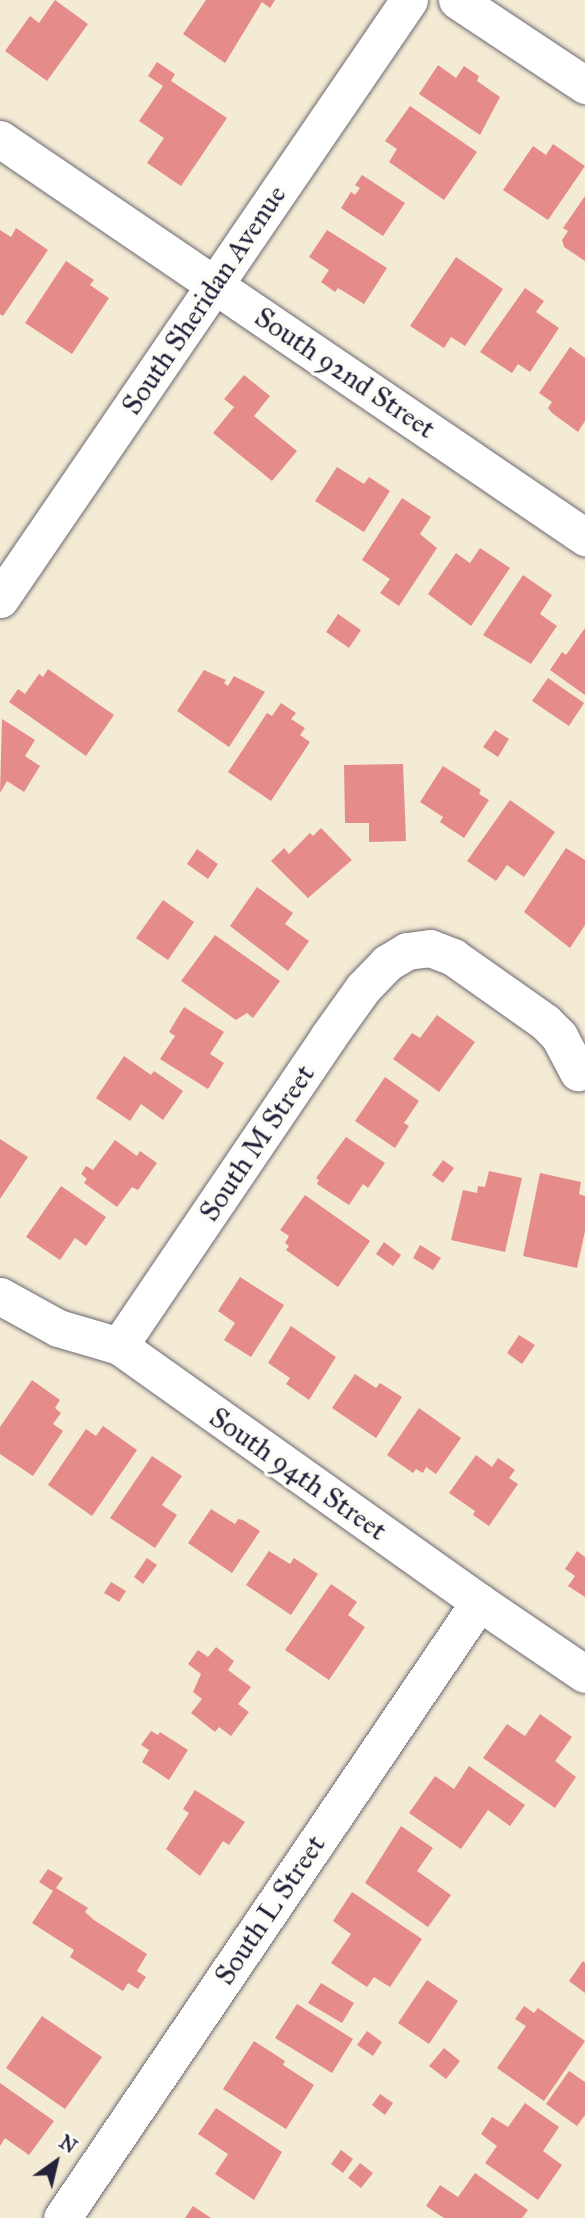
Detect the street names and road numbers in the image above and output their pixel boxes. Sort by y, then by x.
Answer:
street label: South Sheridan Avenue [115,179,293,421]
street label: South 92nd Street [248,300,442,446]
street label: South M Street [192,1058,322,1228]
street label: South 94th Street [203,1400,393,1548]
street label: South L Street [208,1829,332,1991]

